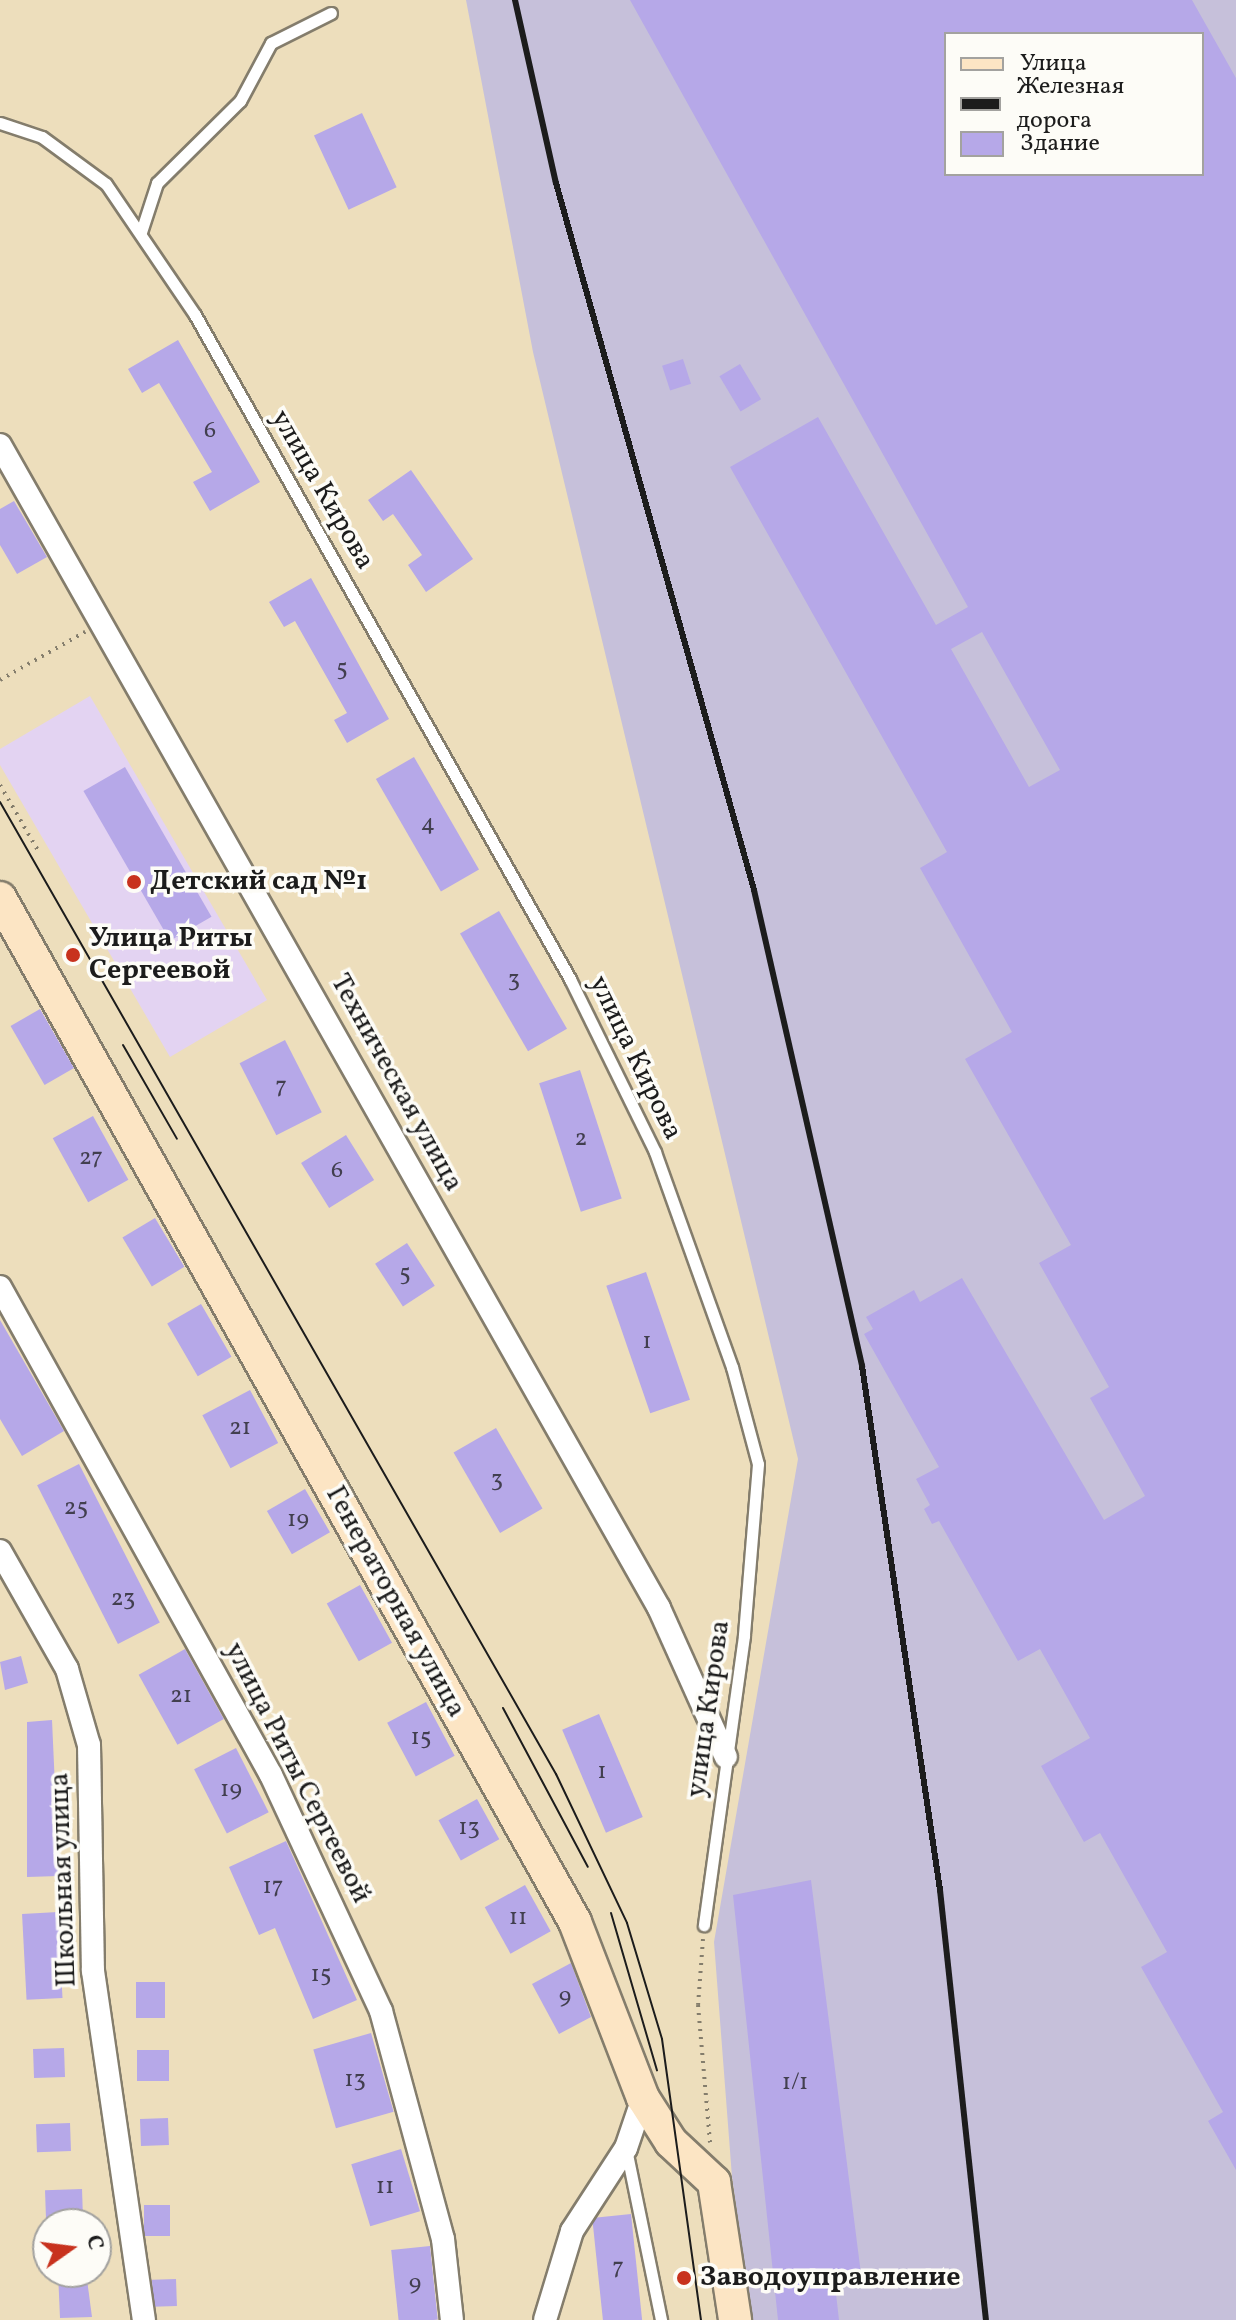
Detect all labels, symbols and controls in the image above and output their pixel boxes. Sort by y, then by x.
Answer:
legend [944,32,1204,176]
text: Улица [1020,47,1087,81]
text: Железная дорога [1017,70,1124,138]
text: Здание [1020,127,1100,161]
street label: улица Кирова [263,404,381,576]
house number: 6 [204,418,216,446]
house number: 5 [336,656,348,684]
house number: 4 [421,811,435,839]
place label: Детский сад №1 [150,865,367,899]
marker: Детский сад №1 [125,873,143,891]
place label: Улица Риты Сергеевой [89,922,253,988]
marker: Улица Риты Сергеевой [64,946,82,964]
house number: 3 [508,967,520,995]
street label: Техническая улица [322,968,470,1198]
street label: улица Кирова [581,970,689,1146]
house number: 7 [275,1074,287,1102]
house number: 2 [575,1126,587,1154]
house number: 27 [79,1145,103,1173]
house number: 6 [331,1158,343,1186]
house number: 5 [399,1261,411,1289]
house number: 1 [642,1329,652,1357]
house number: 21 [229,1415,251,1443]
house number: 3 [491,1467,503,1495]
street label: Генераторная улица [317,1480,473,1724]
house number: 25 [64,1495,88,1523]
house number: 19 [287,1507,309,1535]
house number: 23 [111,1586,135,1614]
street label: улица Кирова [680,1618,738,1800]
street label: улица Риты Сергеевой [217,1637,377,1909]
house number: 21 [170,1683,192,1711]
house number: 15 [411,1725,431,1753]
house number: 1 [597,1759,607,1787]
street label: Школьная улица [43,1772,85,1988]
house number: 19 [220,1777,242,1805]
house number: 13 [458,1815,480,1843]
house number: 17 [263,1874,283,1902]
house number: 11 [509,1905,527,1933]
house number: 15 [311,1962,331,1990]
house number: 9 [559,1984,571,2012]
house number: 13 [344,2067,366,2095]
house number: 1/1 [782,2070,808,2098]
house number: 11 [376,2174,394,2202]
north arrow [32,2208,112,2288]
text: С [77,2232,111,2253]
house number: 7 [612,2255,624,2283]
place label: Заводоуправление [700,2261,961,2295]
marker: Заводоуправление [675,2269,693,2287]
house number: 9 [409,2271,421,2299]

